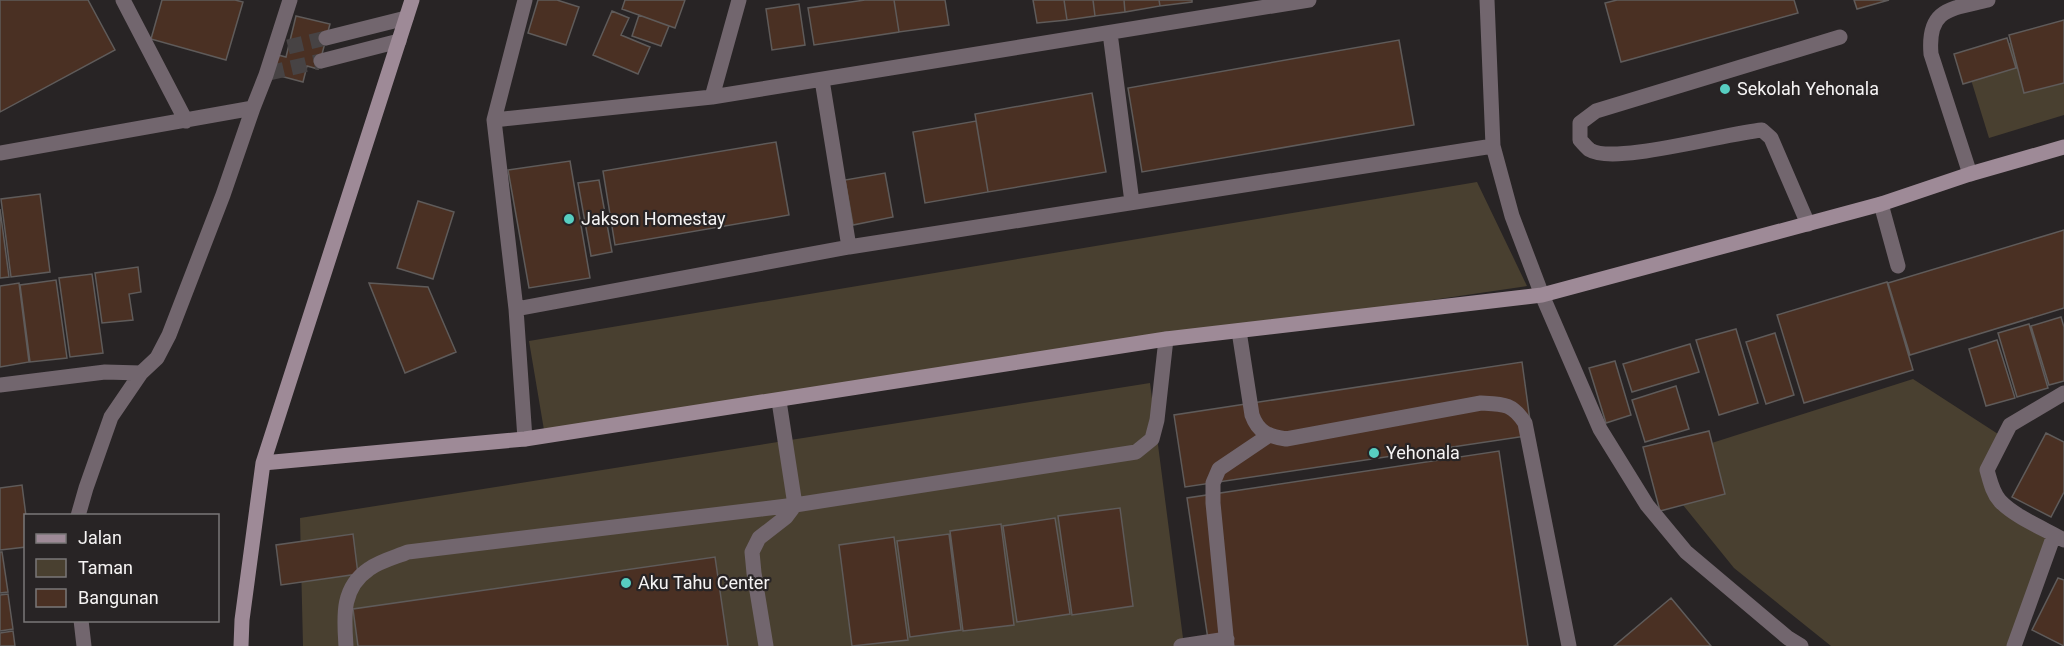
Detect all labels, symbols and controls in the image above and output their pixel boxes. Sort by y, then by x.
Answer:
place label: Sekolah Yehonala [1737,78,1879,99]
marker: Sekolah Yehonala [1718,82,1732,96]
place label: Jakson Homestay [581,208,726,229]
marker: Jakson Homestay [562,212,576,226]
place label: Yehonala [1386,442,1460,463]
marker: Yehonala [1367,446,1381,460]
legend [24,514,219,622]
text: Jalan [78,527,122,548]
text: Taman [78,557,133,578]
place label: Aku Tahu Center [638,572,769,593]
marker: Aku Tahu Center [619,576,633,590]
text: Bangunan [78,587,159,608]

